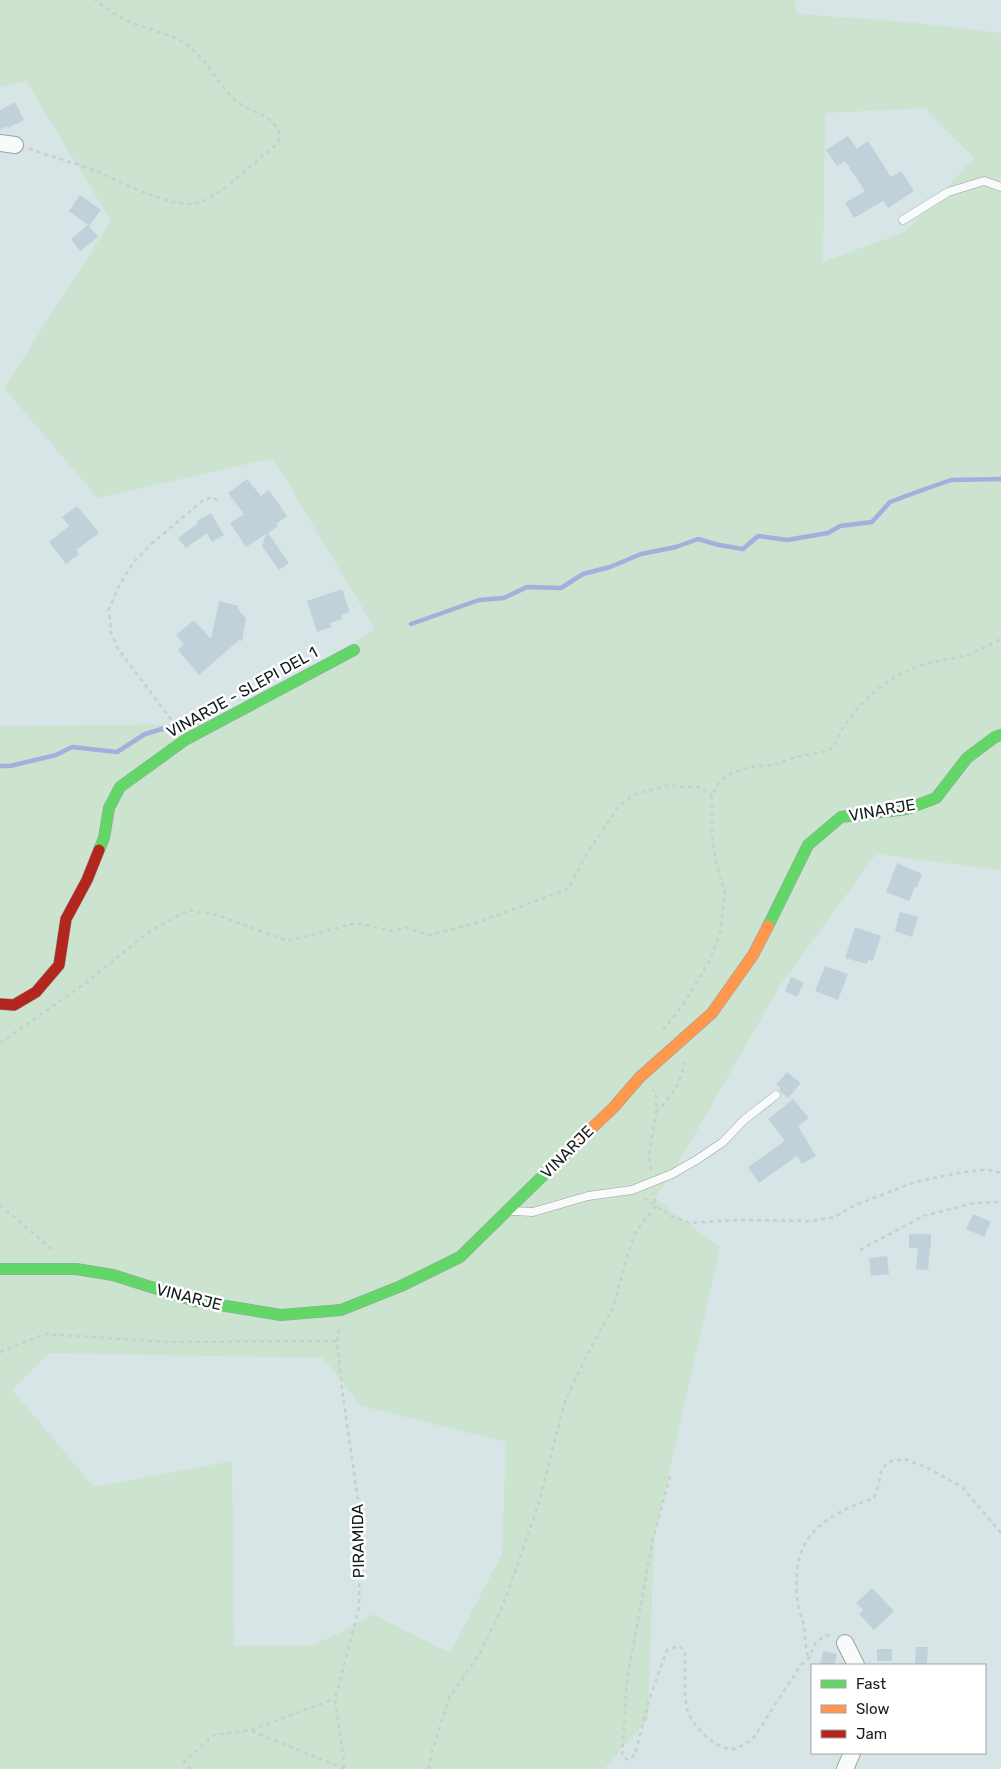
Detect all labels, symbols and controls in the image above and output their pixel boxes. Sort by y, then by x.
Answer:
street label: VINARJE - SLEPI DEL 1 [163,643,321,741]
street label: VINARJE [847,795,917,825]
street label: VINARJE [537,1122,597,1182]
street label: VINARJE [154,1280,224,1314]
street label: PIRAMIDA [348,1503,368,1578]
legend [811,1664,986,1754]
text: Fast [856,1675,886,1693]
text: Slow [856,1700,889,1718]
text: Jam [856,1725,887,1743]

